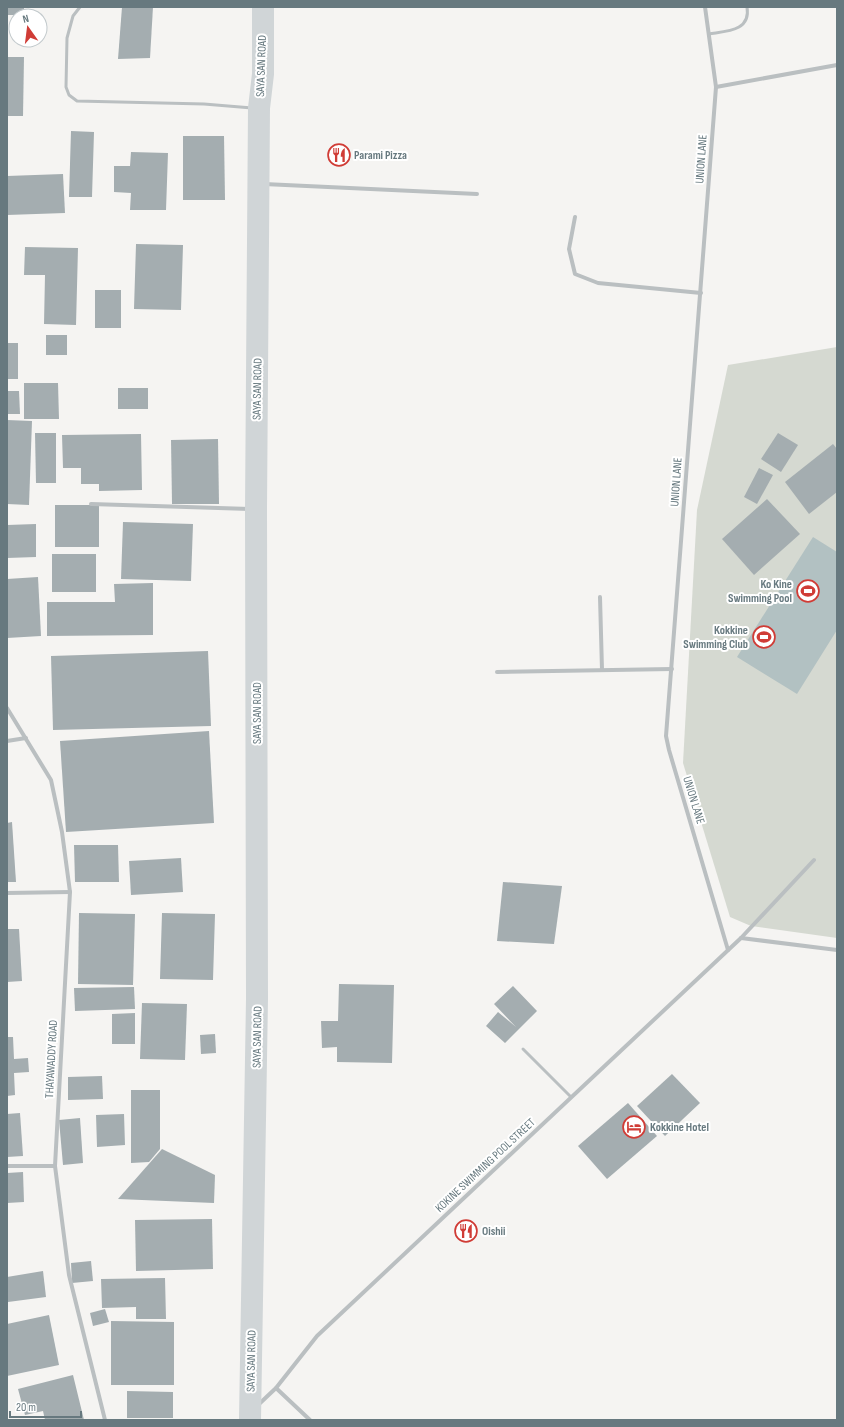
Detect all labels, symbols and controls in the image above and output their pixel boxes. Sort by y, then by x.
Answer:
north arrow [8,8,48,48]
text: N [21,12,30,26]
street label: SAYA SAN ROAD [253,35,270,97]
street label: UNION LANE [692,134,711,184]
restaurant icon: Parami Pizza [326,142,352,168]
place label: Parami Pizza [354,148,407,163]
street label: SAYA SAN ROAD [249,358,266,420]
street label: UNION LANE [667,457,686,507]
place label: Ko Kine Swimming Pool [728,577,792,606]
sports icon: Ko Kine Swimming Pool [795,578,821,604]
place label: Kokkine Swimming Club [683,623,748,652]
sports icon: Kokkine Swimming Club [751,624,777,650]
street label: SAYA SAN ROAD [250,682,265,744]
street label: UNION LANE [679,774,708,826]
street label: SAYA SAN ROAD [249,1006,266,1068]
street label: THAYAWADDY ROAD [42,1019,61,1099]
hotel icon: Kokkine Hotel [621,1114,647,1140]
street label: KOKINE SWIMMING POOL STREET [432,1115,539,1216]
place label: Kokkine Hotel [650,1120,709,1135]
restaurant icon: Oishii [453,1218,479,1244]
place label: Oishii [482,1224,506,1239]
street label: SAYA SAN ROAD [243,1330,260,1392]
scale bar [10,1393,81,1419]
text: 20 m [16,1400,36,1415]

